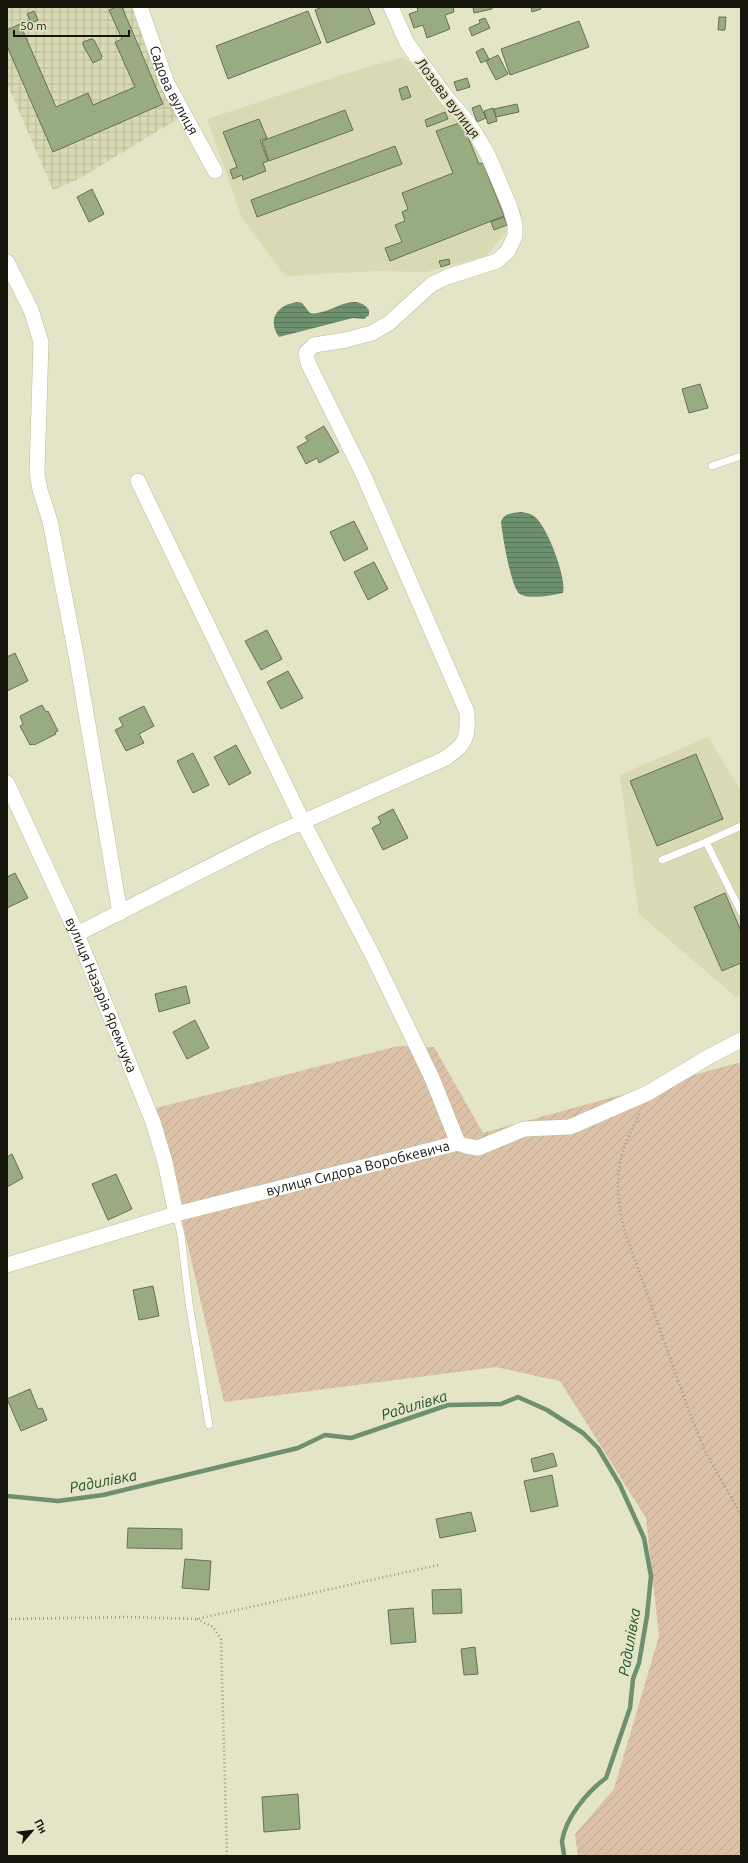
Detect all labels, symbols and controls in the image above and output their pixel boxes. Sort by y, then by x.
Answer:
scale bar [14,12,129,38]
text: 50 m [20,19,47,32]
street label: Садова вулиця [146,44,202,138]
street label: Лозова вулиця [412,54,484,142]
street label: вулиця Назарія Яремчука [62,915,140,1075]
street label: вулиця Сидора Воробкевича [264,1137,451,1199]
water label: Радилівка [379,1387,449,1423]
water label: Радилівка [68,1466,138,1496]
water label: Радилівка [615,1607,643,1677]
north arrow [12,1811,52,1851]
text: Пн [32,1817,50,1835]

